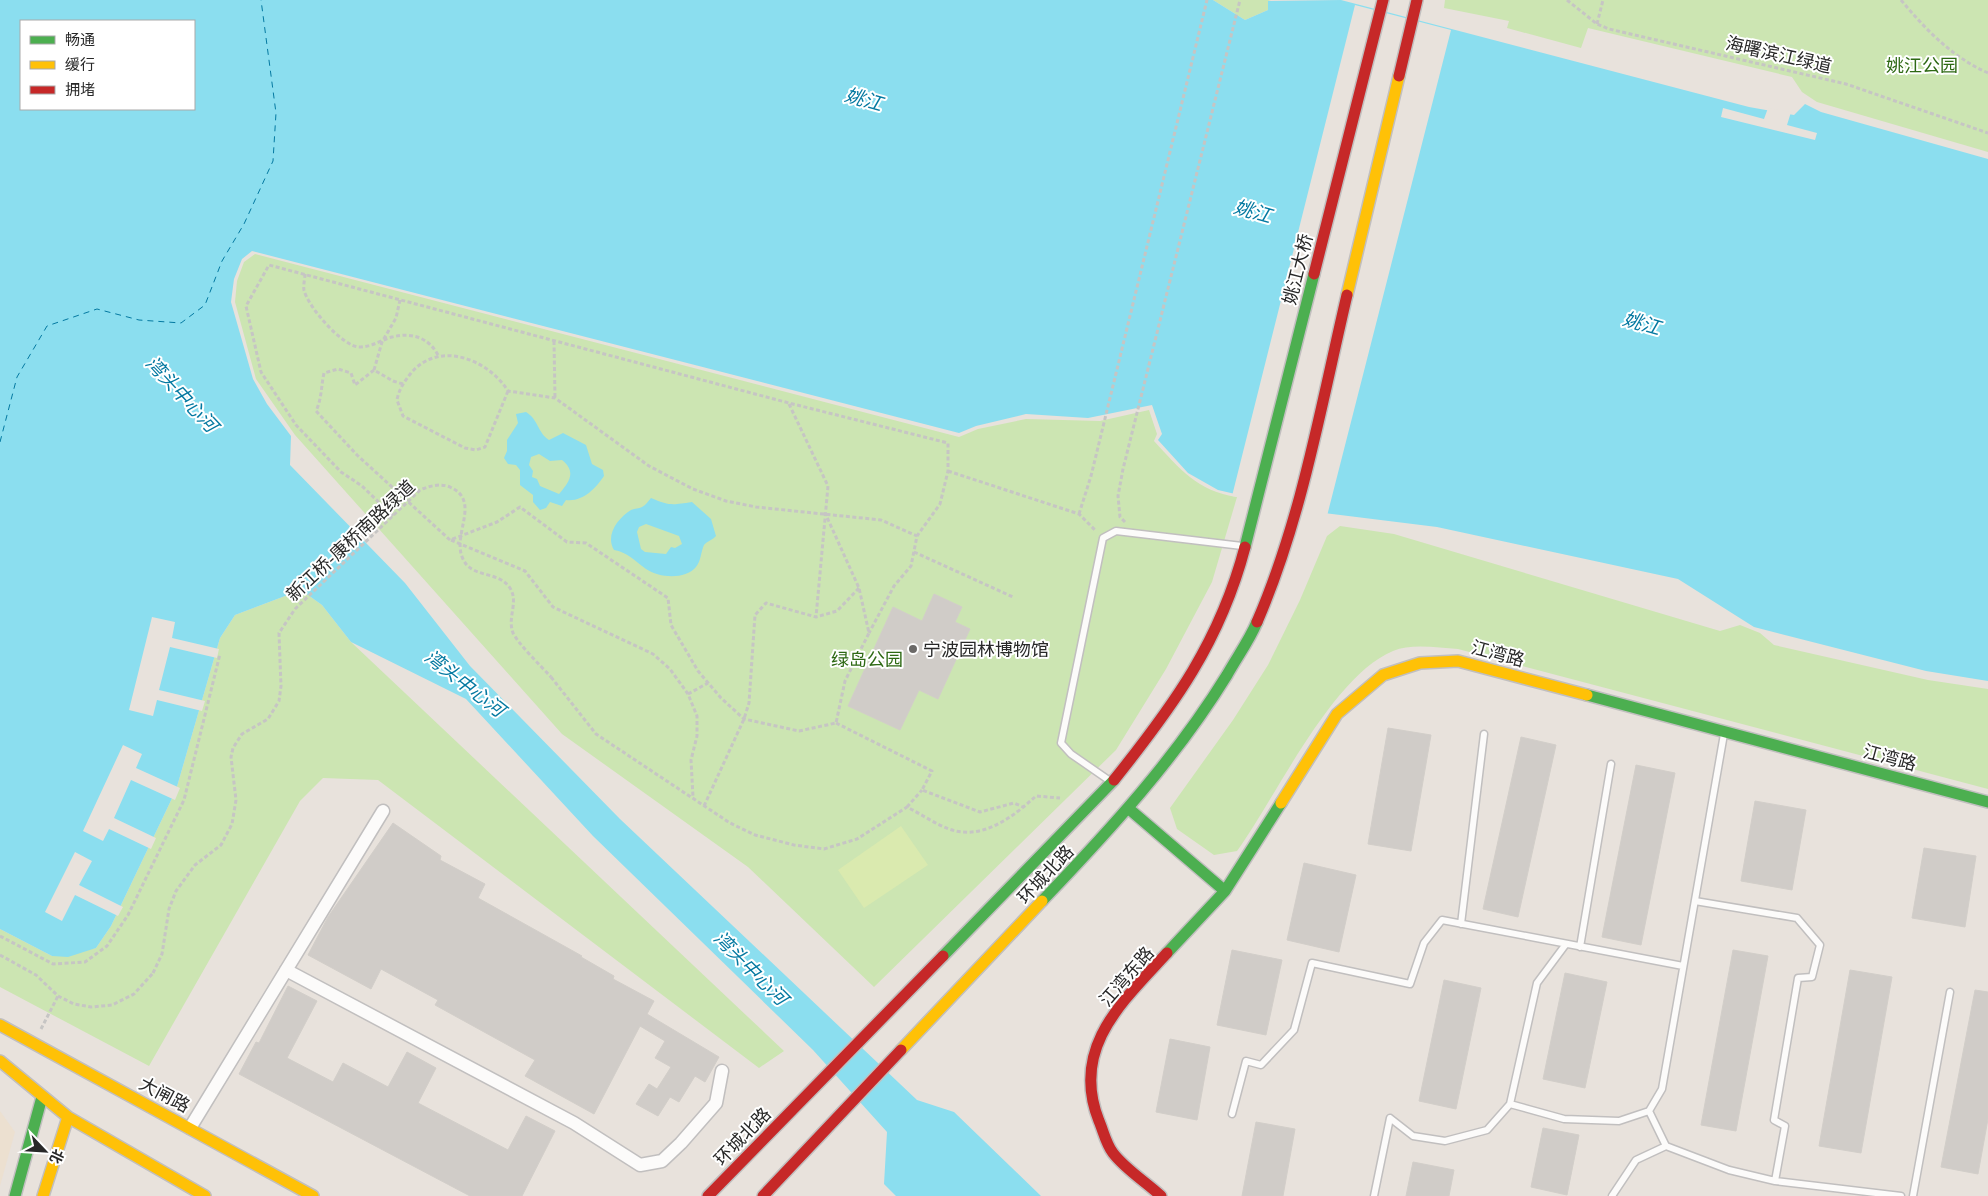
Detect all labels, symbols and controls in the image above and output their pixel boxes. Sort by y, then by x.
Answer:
legend [20,20,195,110]
text: 畅通 [65,29,95,49]
street label: 海曙滨江绿道 [1724,30,1834,78]
park label: 姚江公园 [1886,53,1958,77]
text: 缓行 [65,54,95,74]
text: 拥堵 [65,79,95,99]
water label: 姚江 [842,81,888,117]
water label: 姚江 [1231,193,1277,229]
street label: 姚江大桥 [1277,231,1317,307]
water label: 姚江 [1620,305,1666,341]
water label: 湾头中心河 [140,350,227,441]
street label: 新江桥-康桥南路绿道 [280,474,420,606]
street label: 江湾路 [1469,634,1527,672]
place label: 宁波园林博物馆 [923,637,1049,661]
marker: 宁波园林博物馆 [907,643,919,655]
water label: 湾头中心河 [420,644,514,725]
park label: 绿岛公园 [831,647,903,671]
street label: 江湾路 [1861,738,1919,776]
street label: 环城北路 [1012,839,1078,909]
water label: 湾头中心河 [708,925,797,1014]
street label: 江湾东路 [1093,941,1159,1011]
street label: 大闸路 [136,1071,194,1117]
street label: 环城北路 [708,1102,776,1170]
north arrow [20,1126,70,1176]
text: 北 [46,1146,69,1167]

